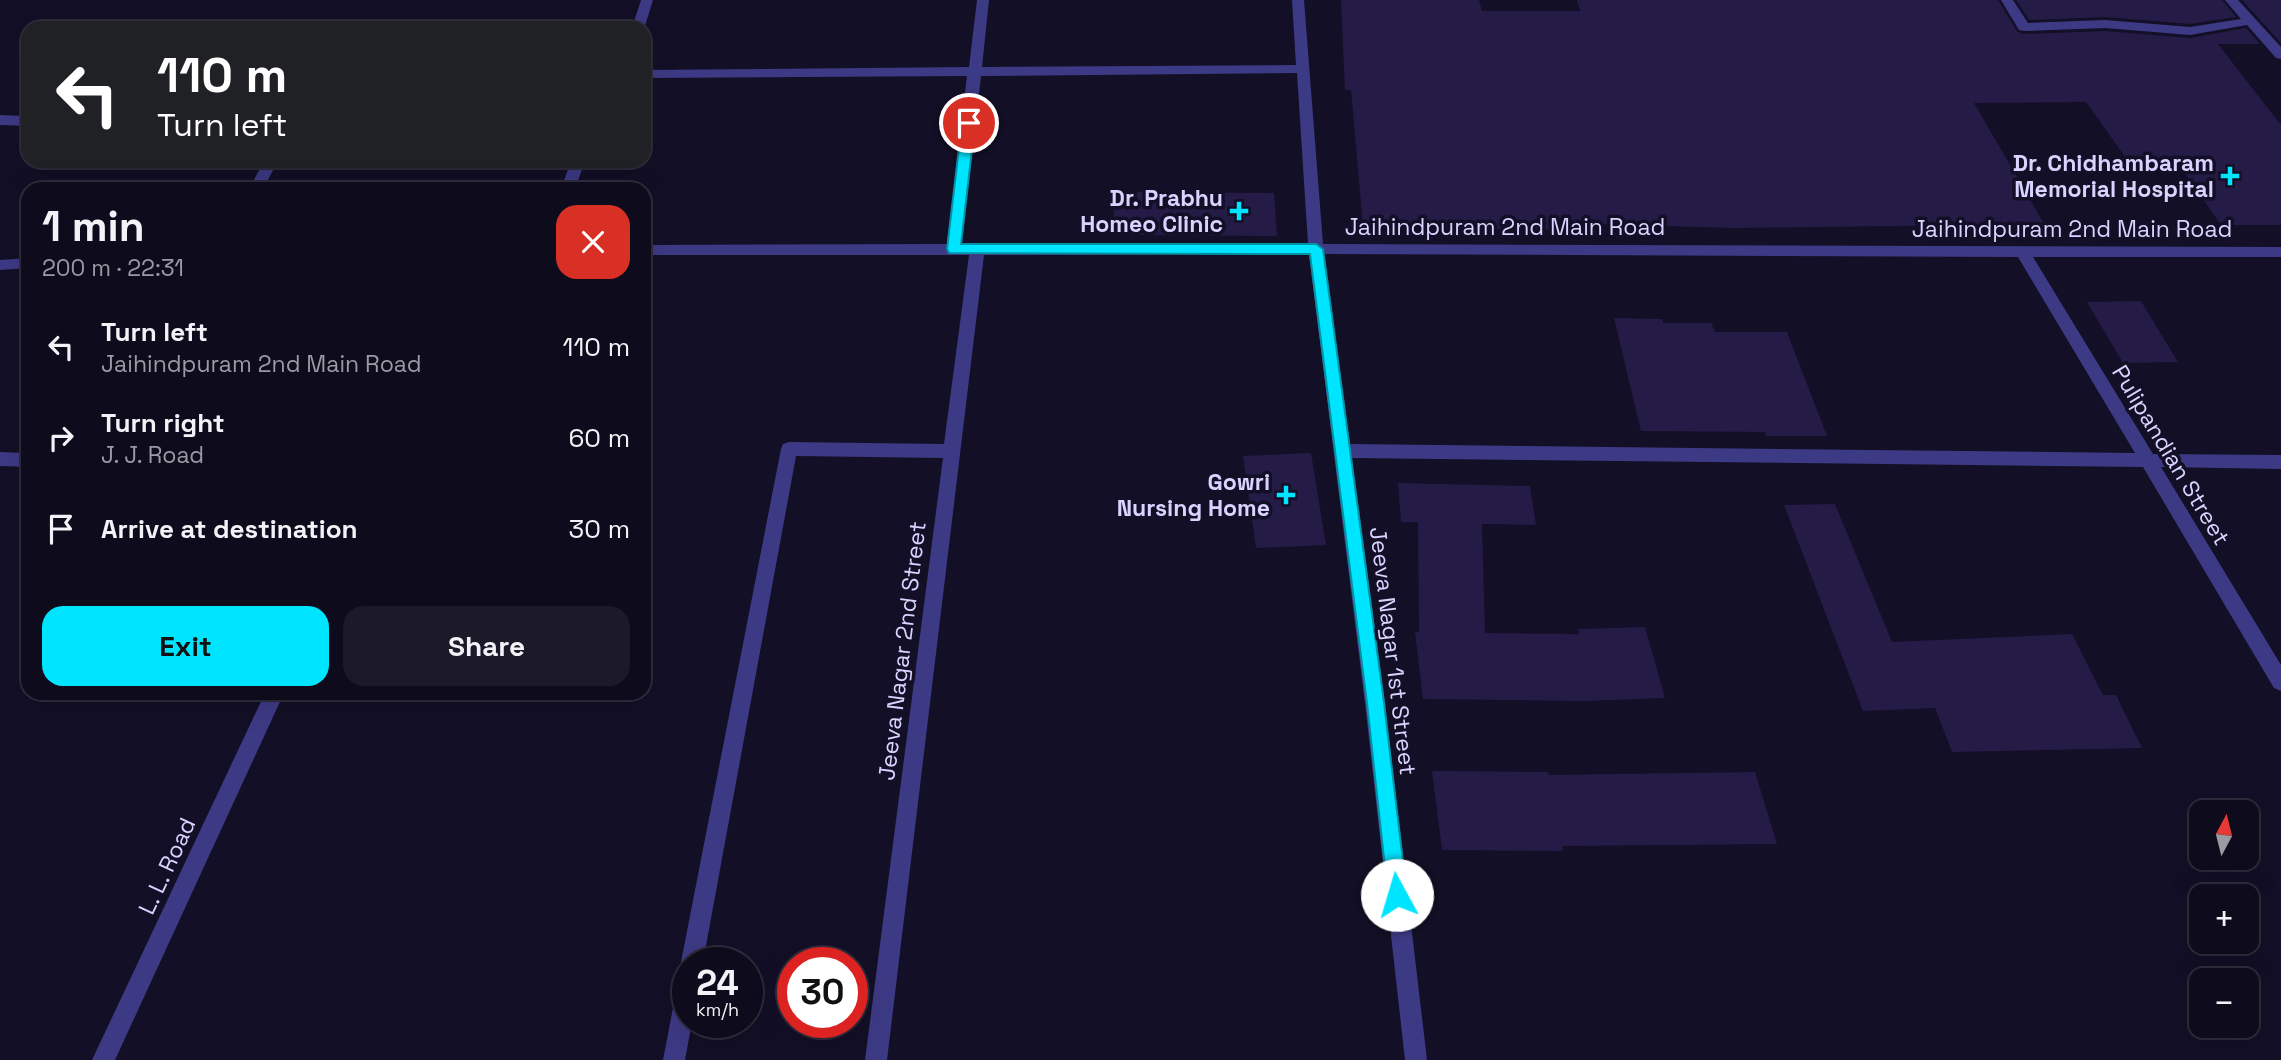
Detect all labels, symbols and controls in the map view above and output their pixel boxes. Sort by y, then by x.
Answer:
text: 110 m [157,44,287,106]
icon: left [42,49,133,140]
pin [939,93,999,153]
icon: arrive [950,104,988,142]
text: Turn left [157,105,287,145]
place label: Dr. Chidhambaram Memorial Hospital [2013,148,2214,204]
marker: Dr. Chidhambaram Memorial Hospital [2220,166,2240,186]
place label: Dr. Prabhu Homeo Clinic [1080,183,1223,239]
text: 1 min [42,200,145,253]
marker: Dr. Prabhu Homeo Clinic [1229,201,1249,221]
button: close [556,205,630,279]
street label: Jaihindpuram 2nd Main Road [1345,212,1665,242]
street label: Jaihindpuram 2nd Main Road [1912,214,2232,244]
text: 200 m · 22:31 [42,253,184,283]
text: Turn left [101,315,208,349]
icon: left [42,328,80,366]
text: 110 m [563,330,630,364]
text: Jaihindpuram 2nd Main Road [101,349,422,379]
street label: Pulipandian Street [2105,359,2237,551]
text: Turn right [101,406,225,440]
icon: right [42,419,80,457]
text: 60 m [568,421,630,455]
text: J. J. Road [101,440,204,470]
place label: Gowri Nursing Home [1117,467,1270,523]
marker: Gowri Nursing Home [1276,485,1296,505]
icon: arrive [42,510,80,548]
text: Arrive at destination [101,512,358,546]
text: 30 m [569,512,630,546]
street label: Jeeva Nagar 2nd Street [871,520,933,782]
street label: Jeeva Nagar 1st Street [1363,525,1423,777]
button: Exit [42,606,329,686]
button: Share [343,606,630,686]
north arrow [2189,800,2259,870]
map controls [2189,800,2259,1038]
street label: L. L. Road [132,813,202,919]
position arrow [1360,858,1434,932]
button: + [2189,884,2259,954]
speed limit sign: 30 [777,947,868,1038]
text: 24 [696,961,739,1005]
button: − [2189,968,2259,1038]
text: km/h [696,998,739,1021]

